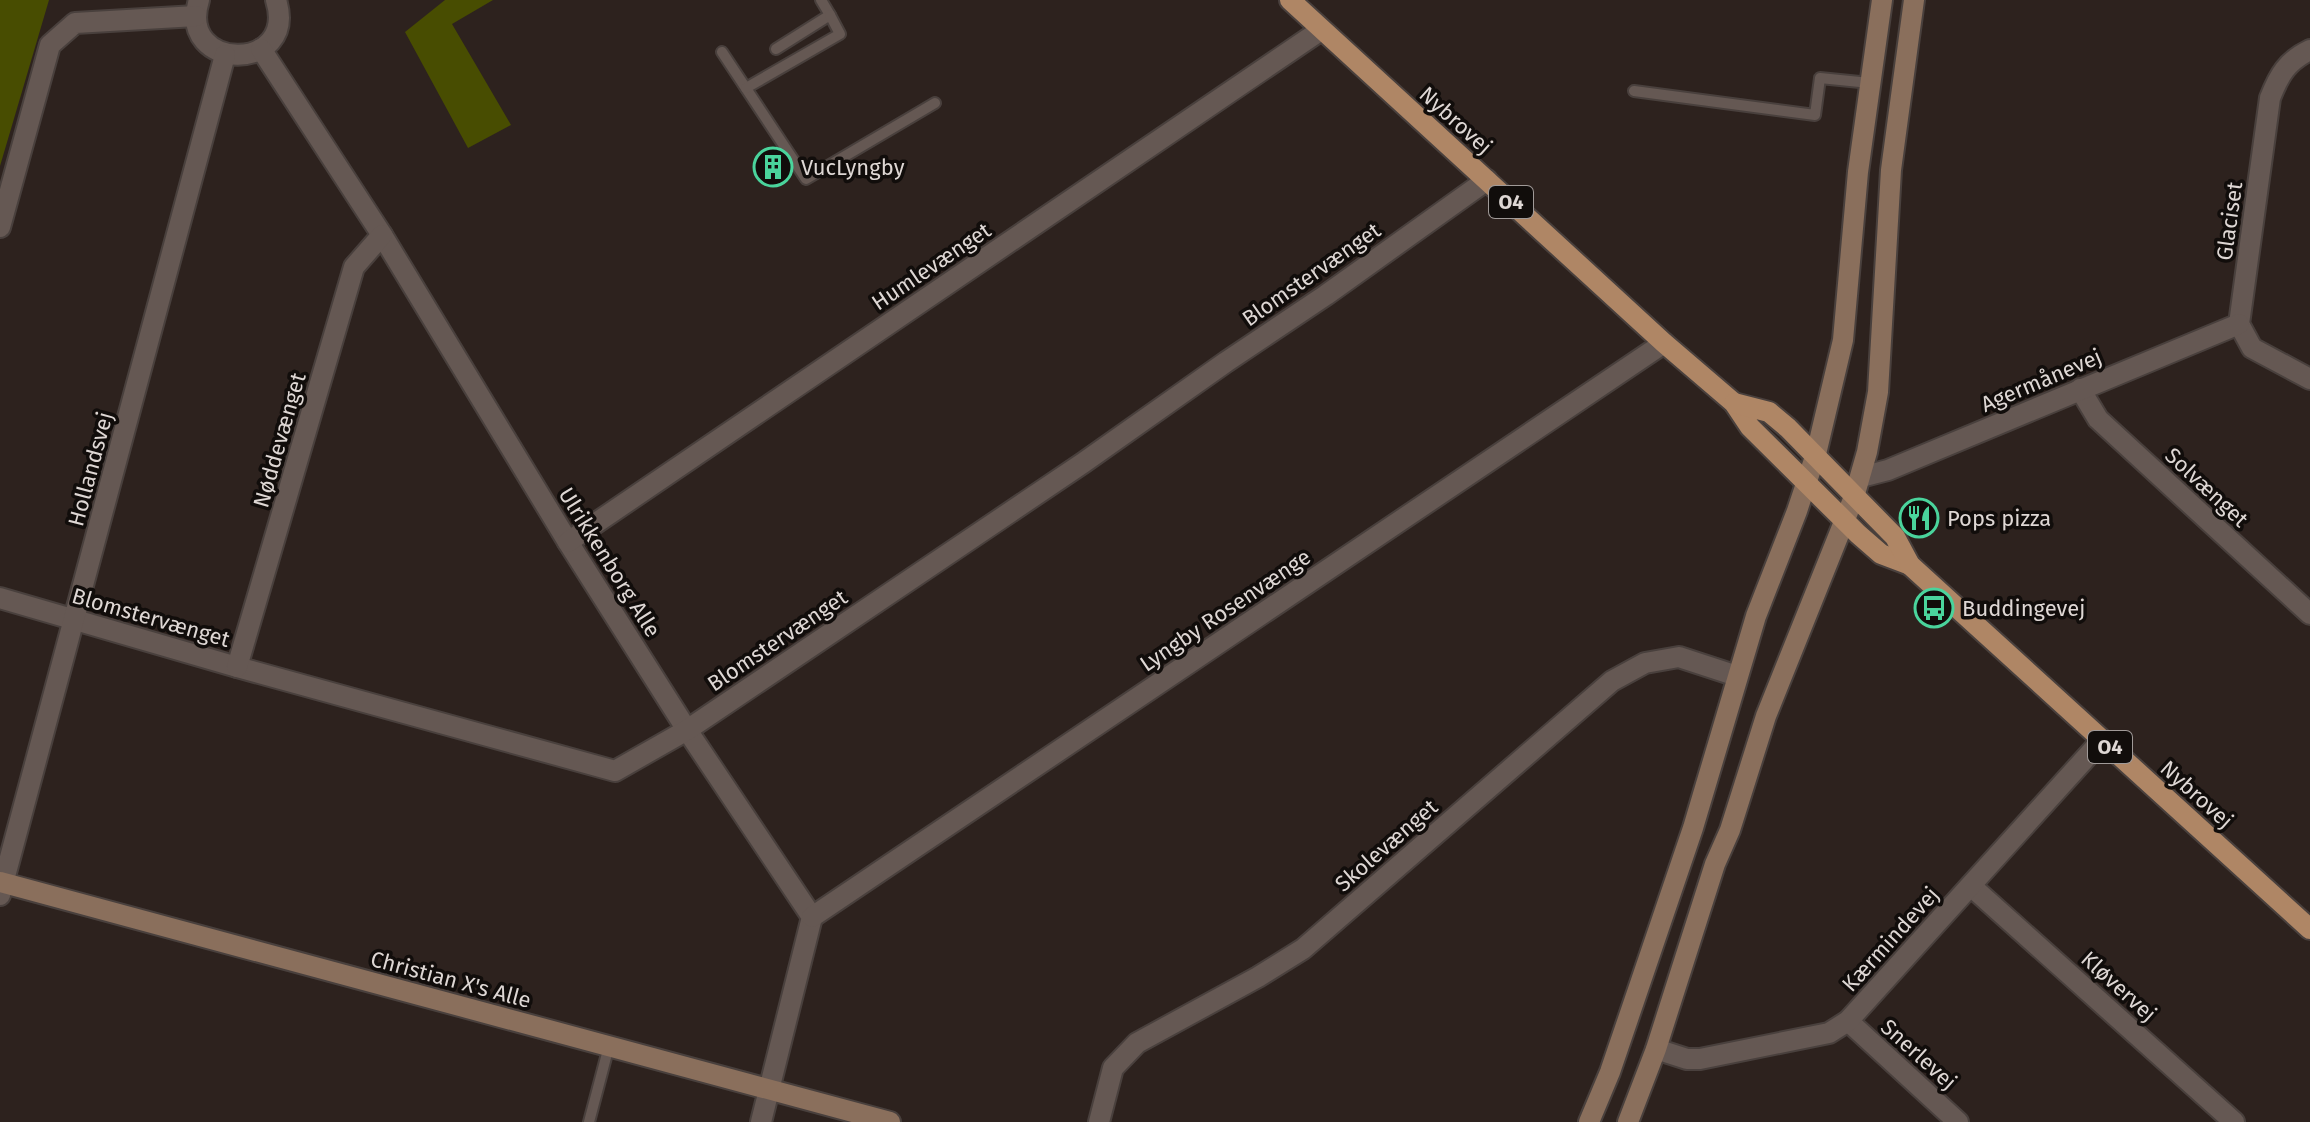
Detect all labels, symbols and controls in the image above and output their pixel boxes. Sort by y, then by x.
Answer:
street label: Nybrovej [1414,81,1498,160]
building icon: VucLyngby [752,146,794,188]
place label: VucLyngby [801,154,905,181]
street label: Glaciset [2211,180,2248,262]
road number: O4 [1489,186,1533,218]
street label: Humlevænget [867,217,996,316]
street label: Blomstervænget [1237,217,1386,332]
street label: Agermånevej [1977,343,2106,418]
street label: Nøddevænget [247,369,312,511]
street label: Hollandsvej [62,409,119,529]
street label: Solvænget [2159,442,2254,533]
street label: Ulrikkenborg Alle [553,482,667,642]
restaurant icon: Pops pizza [1898,497,1940,539]
place label: Pops pizza [1947,505,2051,532]
street label: Lyngby Rosenvænge [1135,543,1316,678]
street label: Blomstervænget [69,582,233,653]
street label: Blomstervænget [702,584,852,697]
bus stop icon: Buddingevej [1913,587,1955,629]
place label: Buddingevej [1962,595,2085,622]
road number: O4 [2088,731,2132,763]
street label: Nybrovej [2155,755,2239,834]
street label: Skolevænget [1329,793,1443,897]
street label: Kærmindevej [1836,881,1945,997]
street label: Christian X's Alle [368,945,534,1014]
street label: Kløvervej [2075,946,2162,1027]
street label: Snerlevej [1875,1013,1962,1095]

